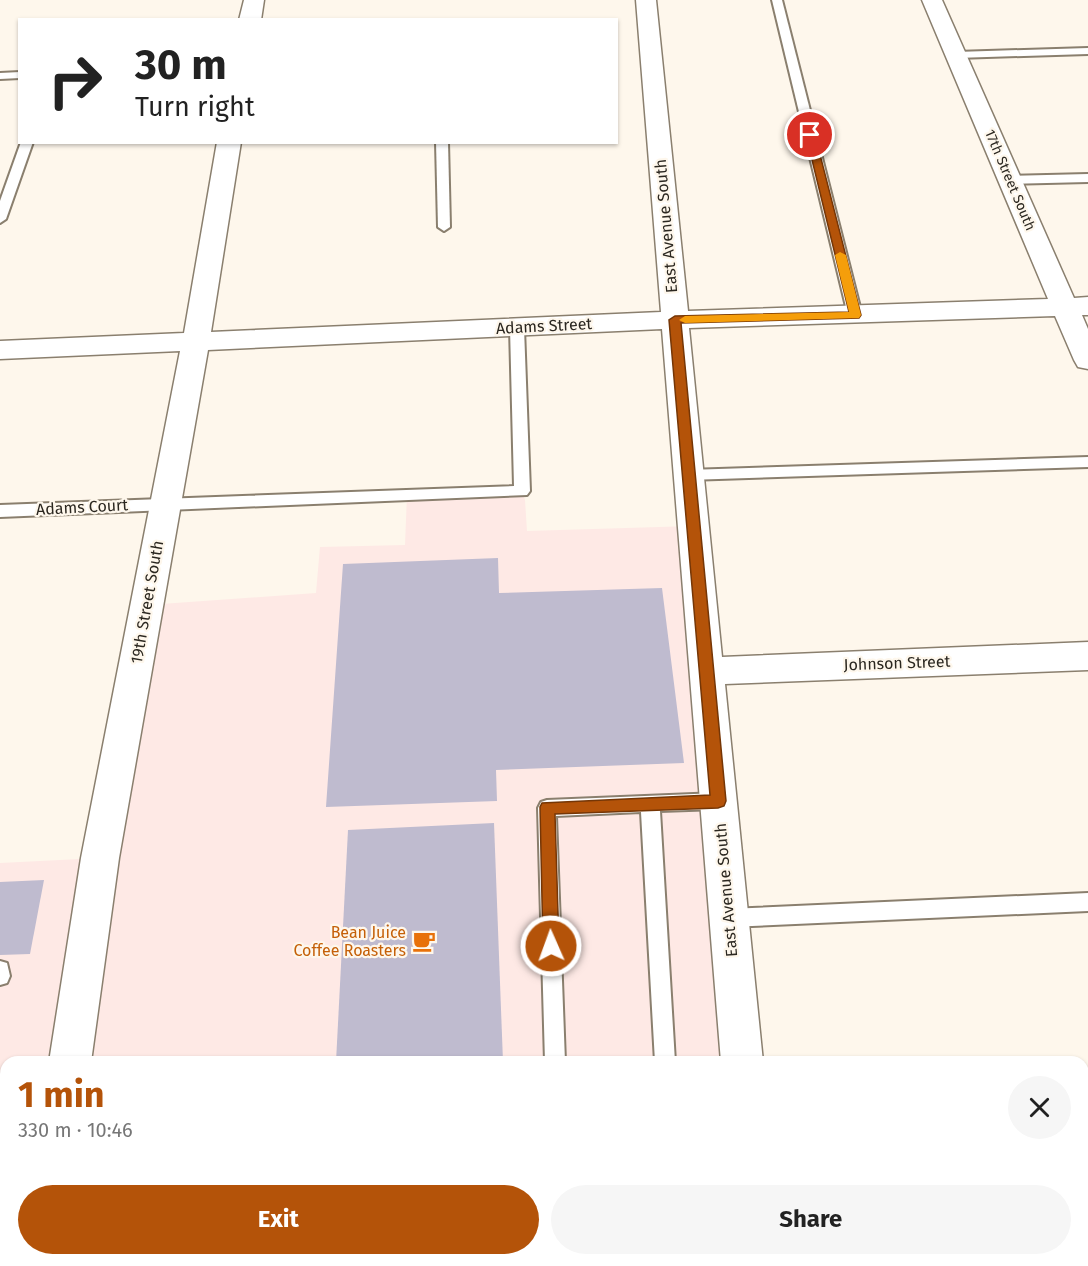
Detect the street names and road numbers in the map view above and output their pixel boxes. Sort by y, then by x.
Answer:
street label: 17th Street South [981,127,1039,233]
street label: East Avenue South [651,158,681,294]
street label: Adams Street [495,314,593,338]
street label: Adams Court [36,495,129,519]
street label: 19th Street South [127,539,167,665]
street label: Johnson Street [843,652,951,674]
street label: East Avenue South [711,822,741,958]

